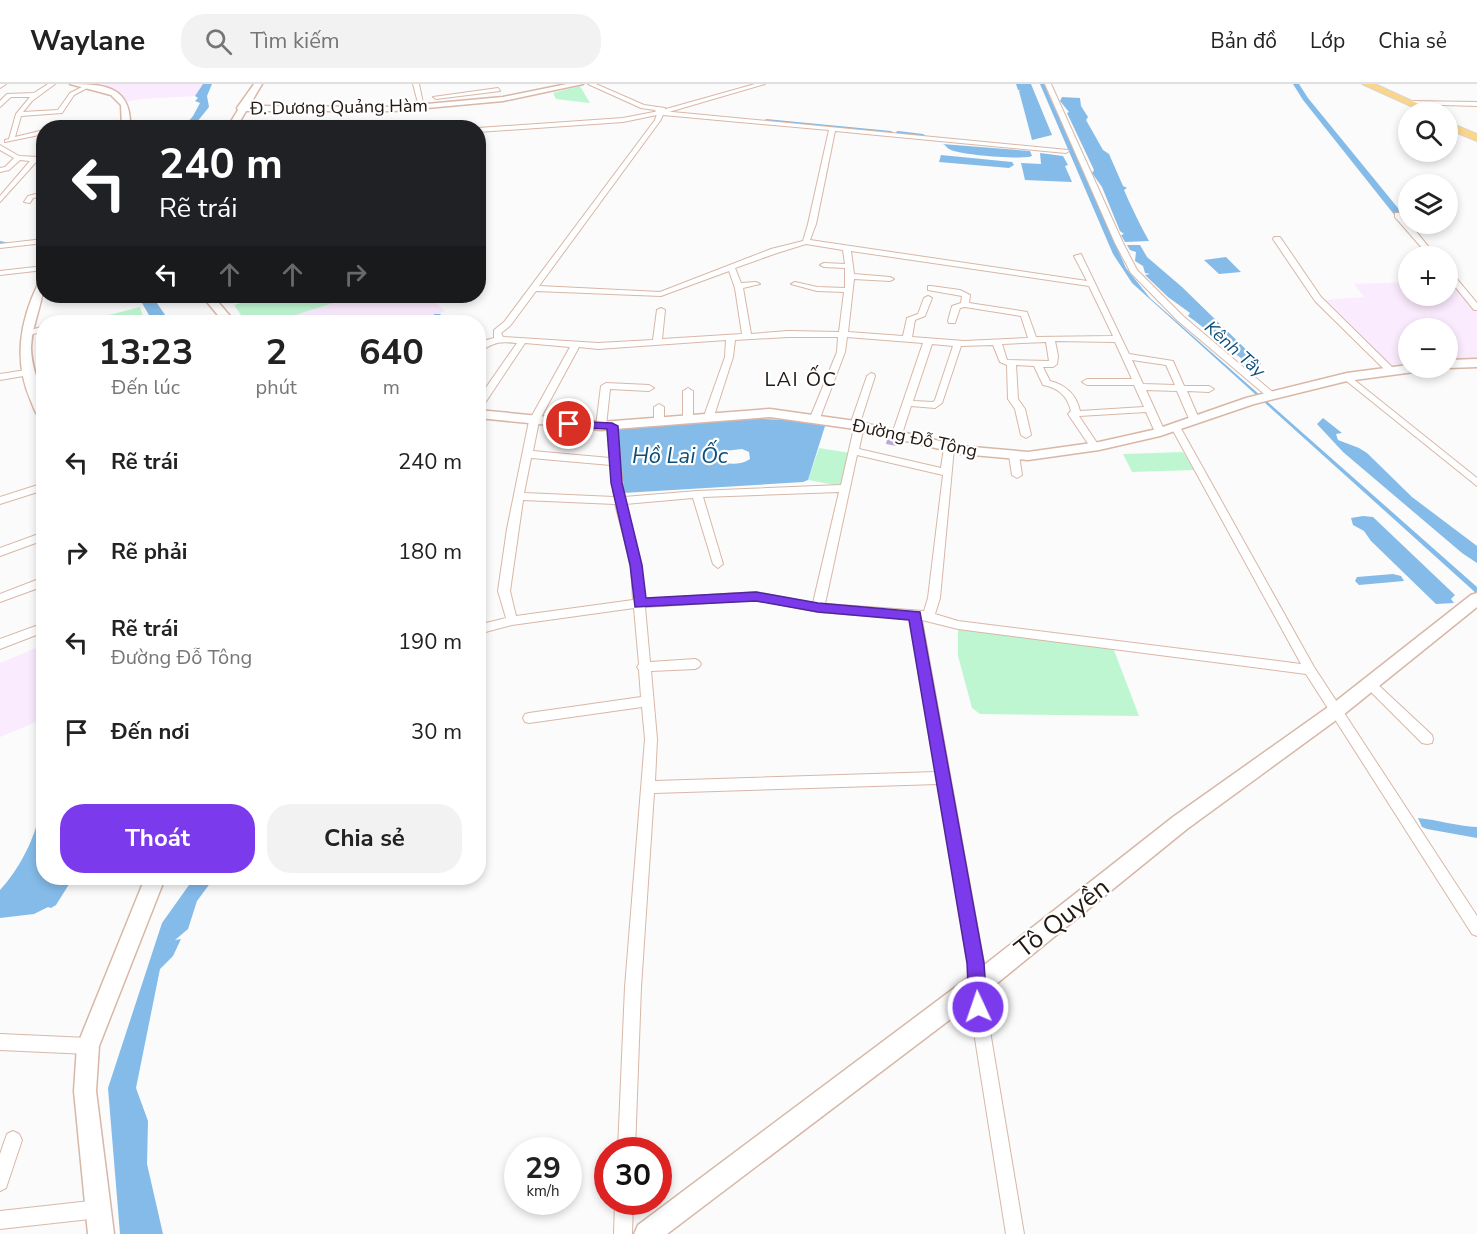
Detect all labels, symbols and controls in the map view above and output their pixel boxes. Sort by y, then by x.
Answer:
search box [181,14,601,68]
text: Waylane [30,22,145,60]
icon: search [202,25,235,58]
text: Tìm kiếm [250,26,340,56]
text: Bản đồ [1210,27,1277,55]
text: Lớp [1310,27,1345,55]
text: Chia sẻ [1378,27,1447,55]
street label: Đ. Dương Quảng Hàm [249,93,428,121]
map controls [1398,102,1458,378]
button: search [1398,102,1458,162]
text: 240 m [159,136,283,193]
icon: left [60,144,138,222]
button: layers [1398,174,1458,234]
text: Rẽ trái [159,190,238,227]
button: + [1398,246,1458,306]
icon: left [150,258,183,291]
icon: ahead [213,258,246,291]
icon: ahead [276,258,309,291]
icon: right [339,258,372,291]
water label: Kênh Tây [1200,315,1271,383]
button: − [1398,318,1458,378]
text: 13:23 [98,328,193,377]
text: 2 [265,328,287,377]
text: 640 [359,328,424,377]
district label: LAI ỐC [764,365,838,393]
text: Đến lúc [112,374,180,401]
text: phút [256,374,297,401]
text: m [383,374,400,401]
pin [543,398,594,449]
icon: arrive [552,407,585,440]
street label: Đường Đỗ Tông [849,413,980,463]
water label: Hồ Lai Ốc [632,440,729,471]
icon: left [60,446,93,479]
text: Rẽ trái [111,447,178,477]
text: 240 m [398,447,462,477]
icon: right [60,536,93,569]
text: Rẽ phải [111,537,187,567]
text: 180 m [398,537,462,567]
text: Rẽ trái [111,614,178,644]
icon: left [60,626,93,659]
text: 190 m [398,627,462,657]
text: Đường Đỗ Tông [111,644,252,671]
icon: arrive [60,716,93,749]
text: Đến nơi [111,717,190,747]
text: 30 m [411,717,462,747]
button: Thoát [60,804,255,873]
button: Chia sẻ [267,804,462,873]
street label: Tô Quyền [1007,870,1117,966]
position arrow [946,975,1010,1039]
speed limit sign: 30 [594,1137,672,1215]
text: 29 [525,1148,561,1189]
text: km/h [526,1181,560,1201]

